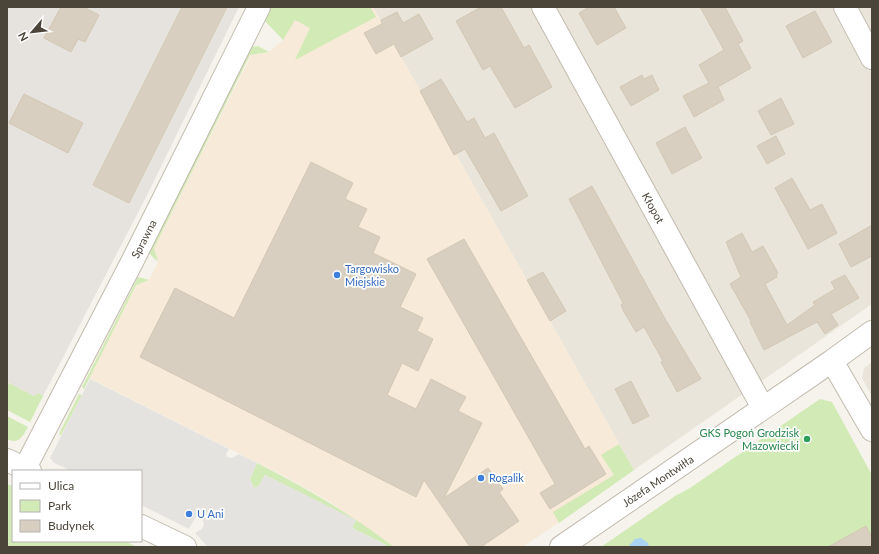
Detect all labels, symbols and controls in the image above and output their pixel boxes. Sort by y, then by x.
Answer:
north arrow [12,12,52,52]
text: N [15,30,30,44]
street label: Kłopot [640,190,667,225]
street label: Sprawna [128,217,159,260]
place label: Targowisko Miejskie [345,262,399,288]
marker: Targowisko Miejskie [332,270,342,280]
place label: GKS Pogoń Grodzisk Mazowiecki [699,426,799,452]
marker: GKS Pogoń Grodzisk Mazowiecki [802,434,812,444]
street label: Józefa Montwiłła [620,452,696,509]
legend [12,470,142,542]
place label: Rogalik [489,471,524,484]
marker: Rogalik [476,473,486,483]
text: Ulica [48,478,74,493]
text: Park [48,498,72,513]
place label: U Ani [197,507,224,520]
marker: U Ani [184,509,194,519]
text: Budynek [48,518,95,533]

